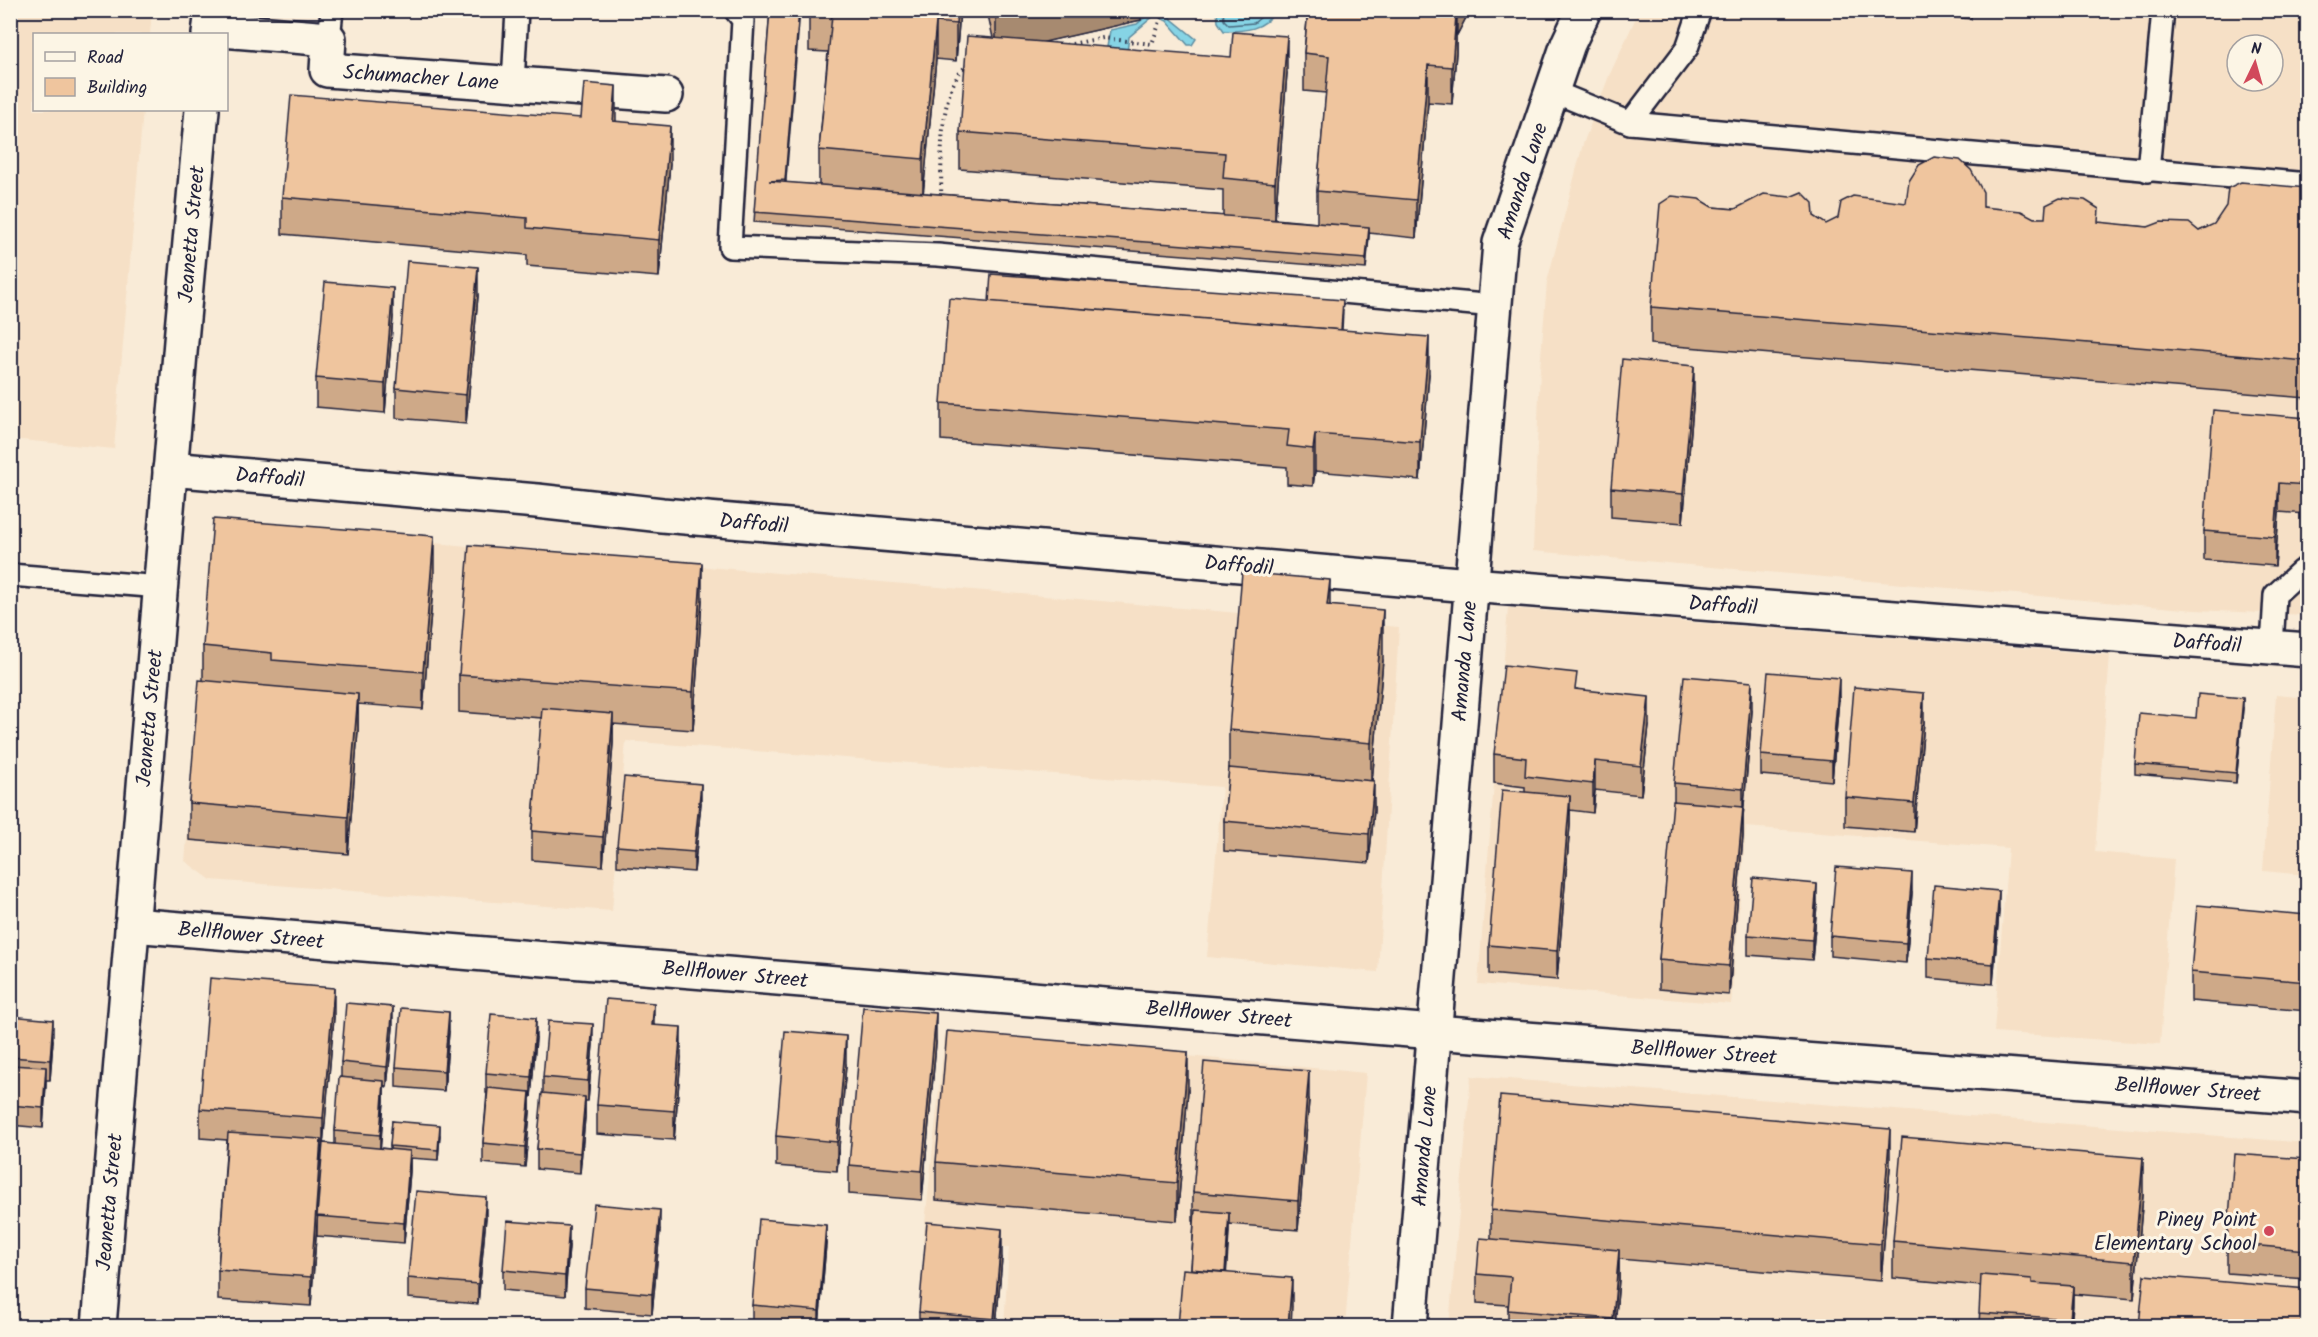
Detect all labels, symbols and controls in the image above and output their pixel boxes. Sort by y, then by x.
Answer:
legend [33,33,228,111]
north arrow [2225,33,2285,93]
text: N [2250,37,2262,62]
text: Road [87,44,124,73]
street label: Schumacher Lane [342,57,500,100]
text: Building [87,74,147,103]
street label: Amanda Lane [1489,118,1558,244]
street label: Jeanetta Street [170,163,215,304]
street label: Daffodil [234,459,306,498]
street label: Daffodil [718,505,790,544]
street label: Daffodil [1203,547,1275,586]
street label: Daffodil [1687,588,1759,625]
street label: Amanda Lane [1444,599,1487,723]
street label: Daffodil [2171,626,2243,663]
street label: Jeanetta Street [128,647,173,788]
street label: Bellflower Street [177,914,326,959]
street label: Bellflower Street [661,953,810,998]
street label: Bellflower Street [1145,993,1294,1038]
street label: Bellflower Street [1630,1032,1779,1075]
street label: Bellflower Street [2114,1069,2263,1112]
street label: Amanda Lane [1404,1084,1447,1208]
street label: Jeanetta Street [88,1131,133,1272]
place label: Piney Point Elementary School [2094,1204,2258,1261]
marker: Piney Point Elementary School [2262,1224,2276,1238]

